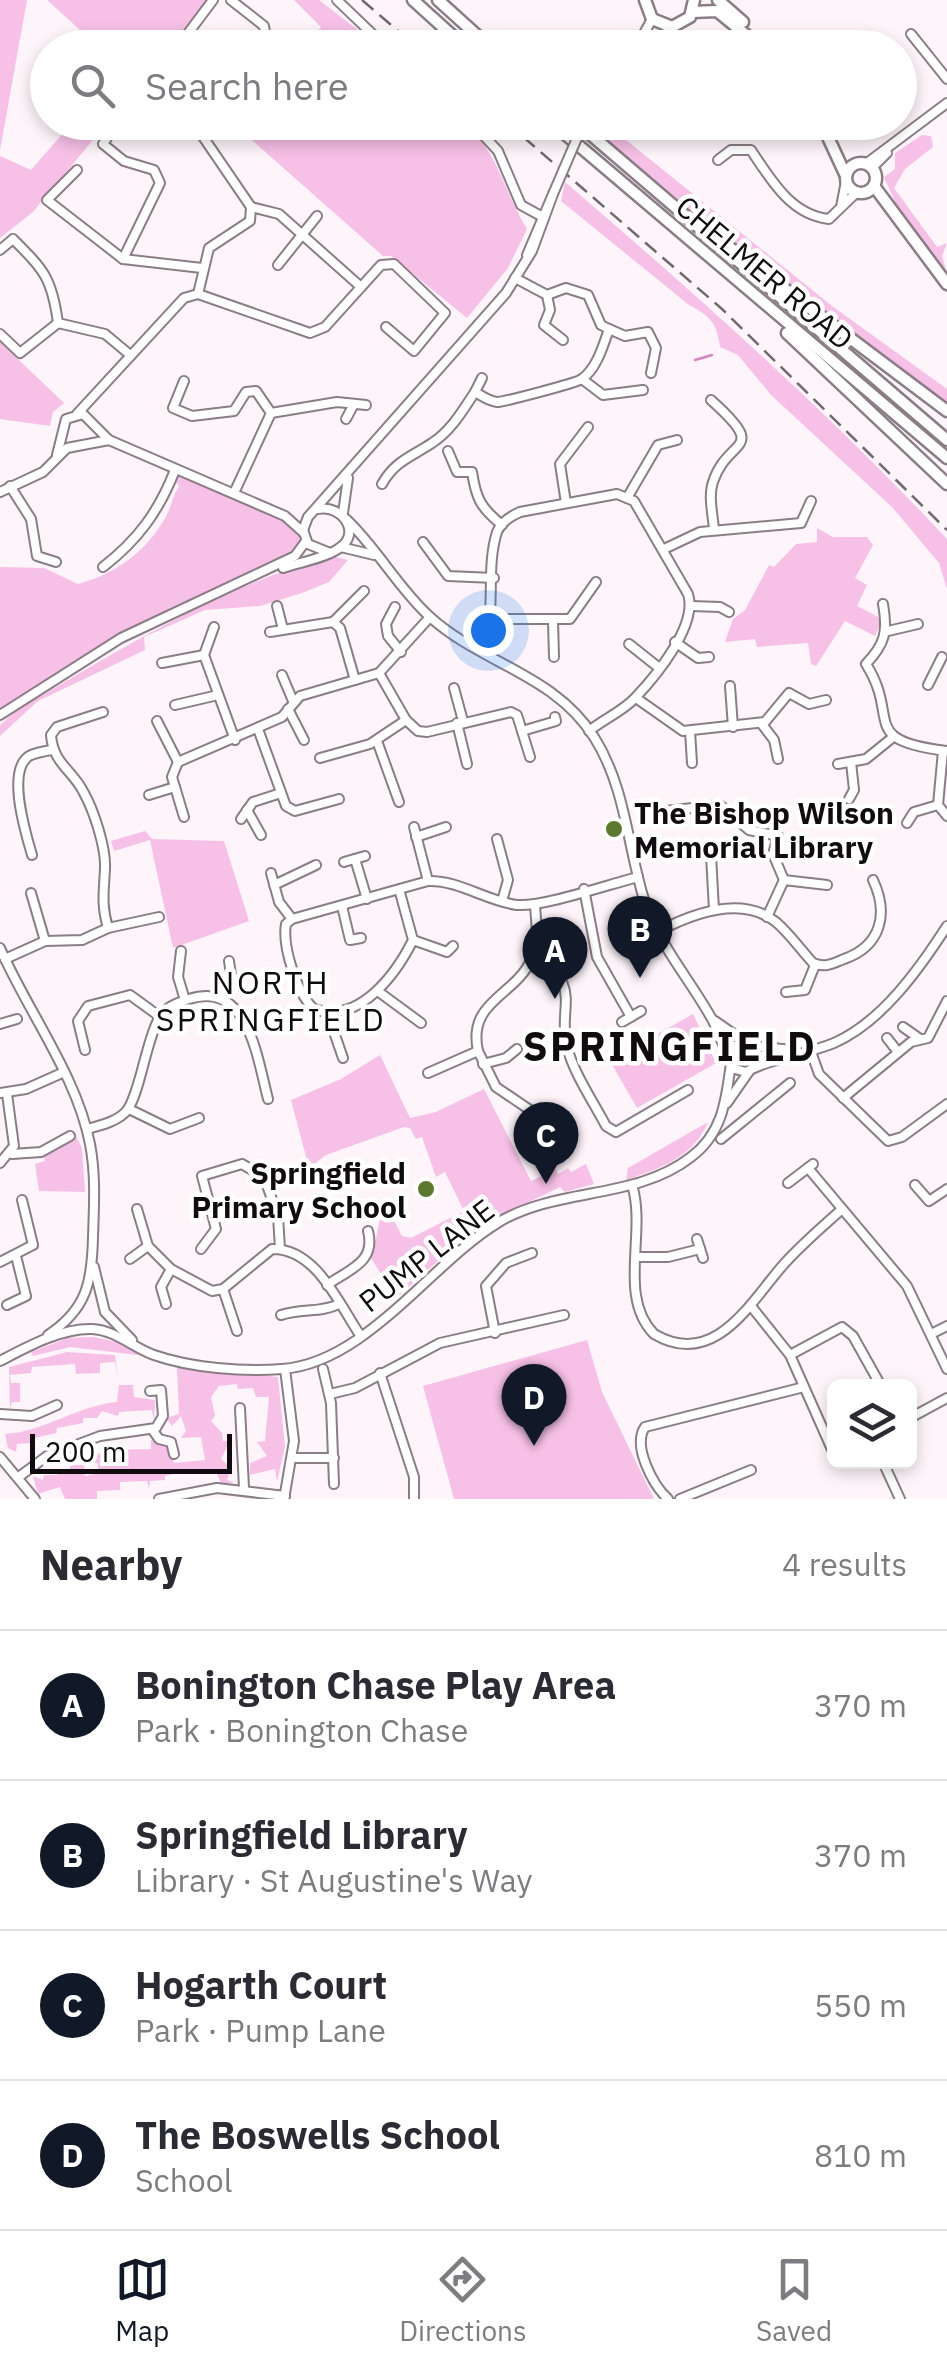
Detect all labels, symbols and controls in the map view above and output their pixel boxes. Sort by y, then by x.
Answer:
search box [30,30,917,140]
icon: search [65,58,120,113]
text: Search here [145,61,349,110]
street label: CHELMER ROAD [668,187,862,357]
your location [463,605,514,656]
place label: The Bishop Wilson Memorial Library [634,793,894,866]
marker: The Bishop Wilson Memorial Library [603,818,625,840]
pin: B [608,896,672,978]
pin: A [522,916,588,999]
district label: NORTH SPRINGFIELD [156,961,386,1040]
district label: SPRINGFIELD [523,1020,817,1072]
pin: C [514,1102,578,1184]
place label: Springfield Primary School [192,1153,406,1226]
marker: Springfield Primary School [415,1178,437,1200]
street label: PUMP LANE [350,1190,502,1320]
pin: D [502,1364,566,1446]
map controls [827,1379,917,1469]
button: layers [827,1379,917,1469]
scale bar [30,1429,232,1474]
text: 200 m [45,1433,126,1470]
text: Nearby [40,1537,182,1592]
text: 4 results [782,1543,907,1585]
text: Bonington Chase Play Area [135,1660,616,1709]
text: A [62,1684,83,1726]
text: 370 m [814,1684,907,1726]
text: Park · Bonington Chase [135,1709,468,1751]
text: Springfield Library [135,1810,468,1859]
text: B [62,1834,83,1876]
text: 370 m [814,1834,907,1876]
text: Library · St Augustine's Way [135,1859,533,1901]
text: Hogarth Court [135,1960,387,2009]
text: C [62,1984,83,2026]
text: 550 m [814,1984,907,2026]
text: Park · Pump Lane [135,2009,386,2051]
text: The Boswells School [135,2110,500,2159]
text: D [61,2134,84,2176]
text: 810 m [814,2134,907,2176]
text: School [135,2159,232,2201]
tab: Map [115,2252,170,2349]
tab: Directions [399,2252,527,2349]
tab: Saved [756,2252,832,2349]

